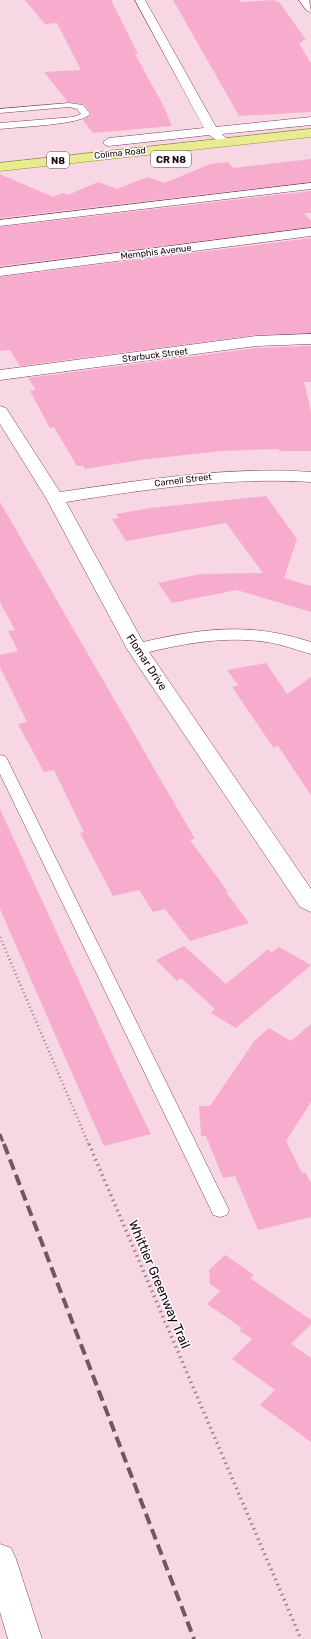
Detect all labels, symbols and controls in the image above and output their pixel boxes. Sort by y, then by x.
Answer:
street label: Colima Road [94,145,146,161]
road number: CR N8 [151,151,191,167]
road number: N8 [47,152,69,168]
street label: Memphis Avenue [120,243,192,261]
street label: Starbuck Street [122,346,189,364]
street label: Carnell Street [154,471,213,488]
street label: Flomar Drive [124,632,170,693]
street label: Whittier Greenway Trail [126,1218,193,1350]

